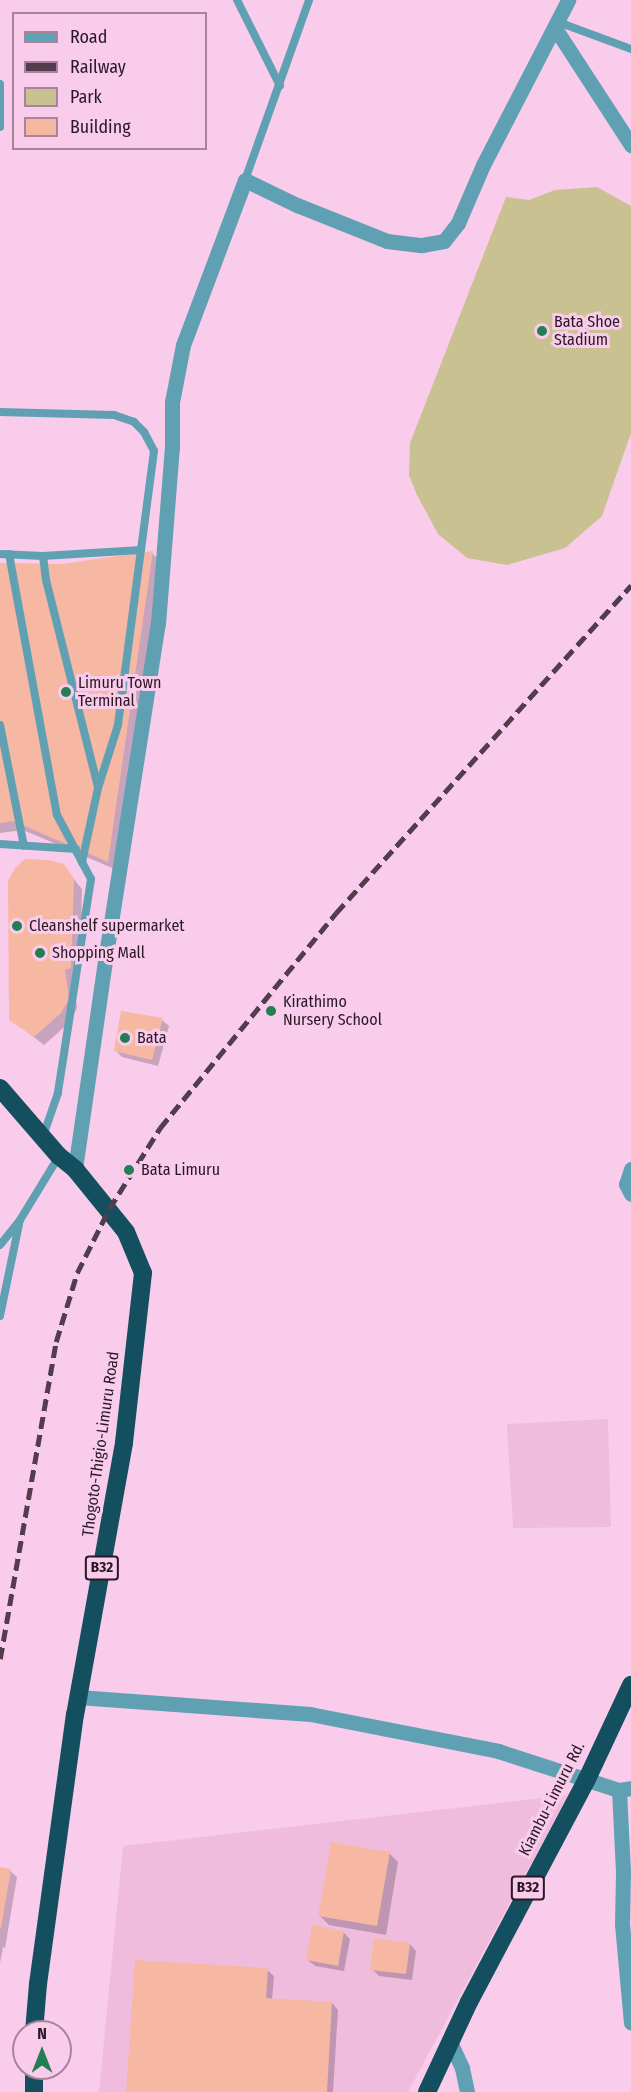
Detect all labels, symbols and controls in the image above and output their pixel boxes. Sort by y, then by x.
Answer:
legend [12,12,207,150]
text: Road [70,26,107,48]
text: Railway [70,56,126,78]
text: Park [70,86,102,108]
text: Building [70,116,131,138]
place label: Bata Shoe Stadium [554,312,620,350]
marker: Bata Shoe Stadium [535,324,549,338]
place label: Limuru Town Terminal [78,673,161,711]
marker: Limuru Town Terminal [59,685,73,699]
place label: Cleanshelf supermarket [29,916,185,936]
marker: Cleanshelf supermarket [10,919,24,933]
place label: Shopping Mall [52,943,145,963]
marker: Shopping Mall [33,946,47,960]
place label: Kirathimo Nursery School [283,992,382,1030]
marker: Kirathimo Nursery School [264,1004,278,1018]
place label: Bata [137,1028,167,1048]
marker: Bata [118,1031,132,1045]
place label: Bata Limuru [141,1160,220,1180]
marker: Bata Limuru [122,1163,136,1177]
street label: Thogoto-Thigio-Limuru Road [78,1350,124,1538]
road number: B32 [84,1556,120,1580]
street label: Kiambu-Limuru Rd. [515,1739,589,1859]
road number: B32 [510,1876,546,1900]
north arrow [12,2020,72,2080]
text: N [37,2024,47,2043]

